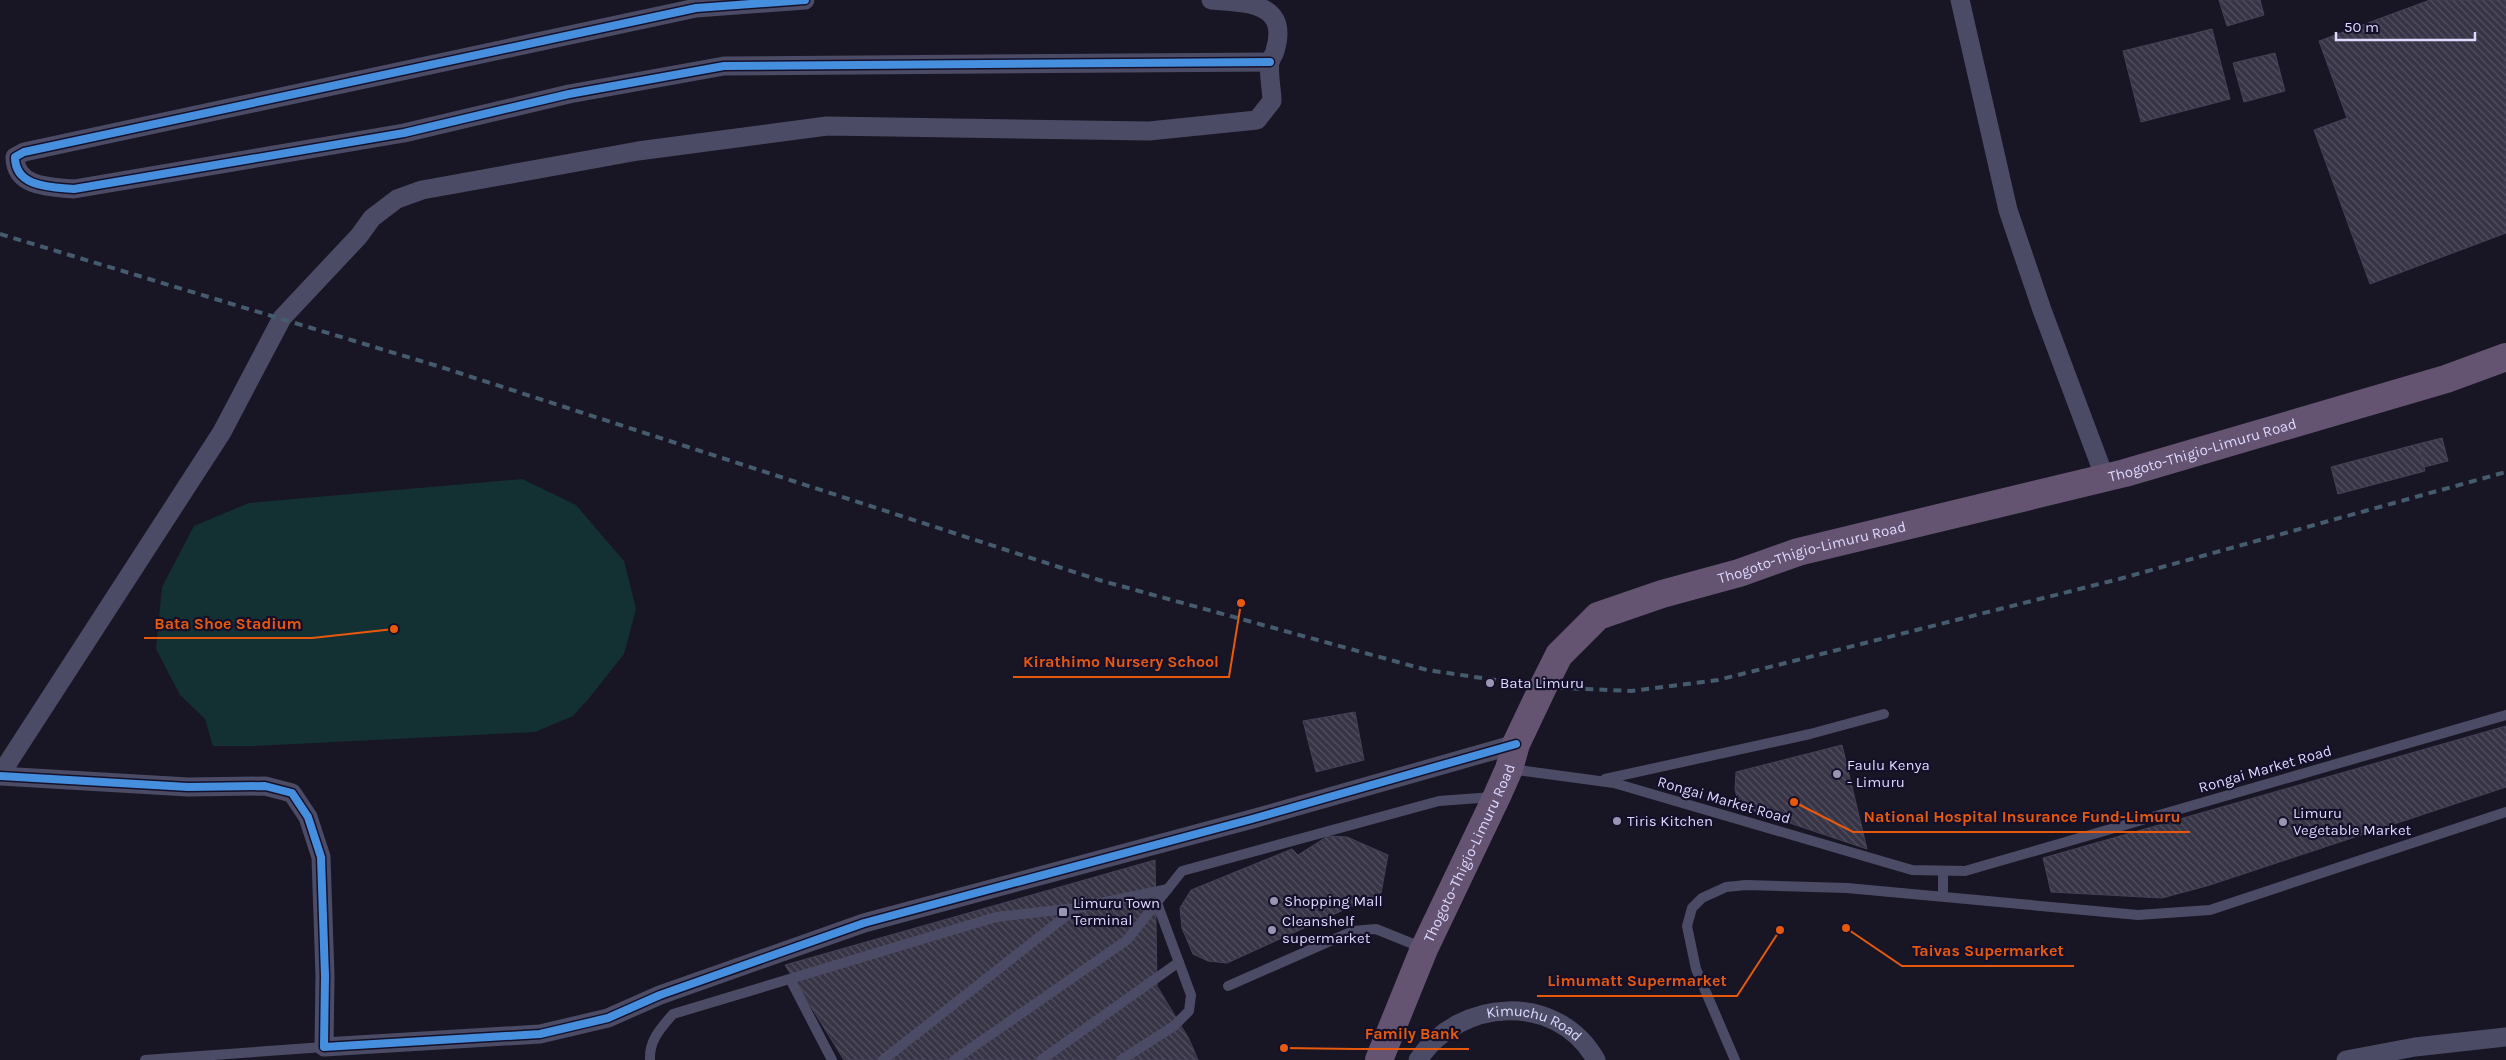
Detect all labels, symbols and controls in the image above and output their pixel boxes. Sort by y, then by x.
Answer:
scale bar [2336,10,2475,42]
text: 50 m [2344,18,2379,36]
street label: Thogoto-Thigio-Limuru Road [2106,414,2299,486]
street label: Thogoto-Thigio-Limuru Road [1715,517,1908,587]
callout: Bata Shoe Stadium [144,607,312,638]
text: Bata Shoe Stadium [154,614,302,633]
callout: Kirathimo Nursery School [1013,646,1229,677]
text: Kirathimo Nursery School [1023,652,1219,671]
place label: Bata Limuru [1500,674,1584,692]
marker: Bata Limuru [1484,677,1496,689]
street label: Rongai Market Road [2196,741,2334,797]
place label: Faulu Kenya - Limuru [1847,756,1930,791]
street label: Thogoto-Thigio-Limuru Road [1420,762,1519,945]
marker: Faulu Kenya - Limuru [1831,768,1843,780]
street label: Rongai Market Road [1655,772,1793,828]
callout: National Hospital Insurance Fund-Limuru [1853,801,2190,832]
place label: Limuru Vegetable Market [2293,804,2412,839]
text: National Hospital Insurance Fund-Limuru [1864,807,2180,826]
place label: Tiris Kitchen [1627,812,1713,830]
marker: Tiris Kitchen [1611,815,1623,827]
marker: Limuru Vegetable Market [2277,816,2289,828]
place label: Shopping Mall [1284,892,1383,910]
place label: Limuru Town Terminal [1073,894,1160,929]
marker: Shopping Mall [1268,895,1280,907]
marker: Limuru Town Terminal [1057,906,1069,918]
place label: Cleanshelf supermarket [1282,912,1371,947]
marker: Cleanshelf supermarket [1266,924,1278,936]
callout: Taivas Supermarket [1902,935,2074,966]
text: Taivas Supermarket [1912,941,2064,960]
callout: Limumatt Supermarket [1537,965,1737,996]
text: Limumatt Supermarket [1547,971,1727,990]
street label: Kimuchu Road [1485,1002,1586,1045]
callout: Family Bank [1355,1018,1469,1049]
text: Family Bank [1365,1024,1460,1043]

